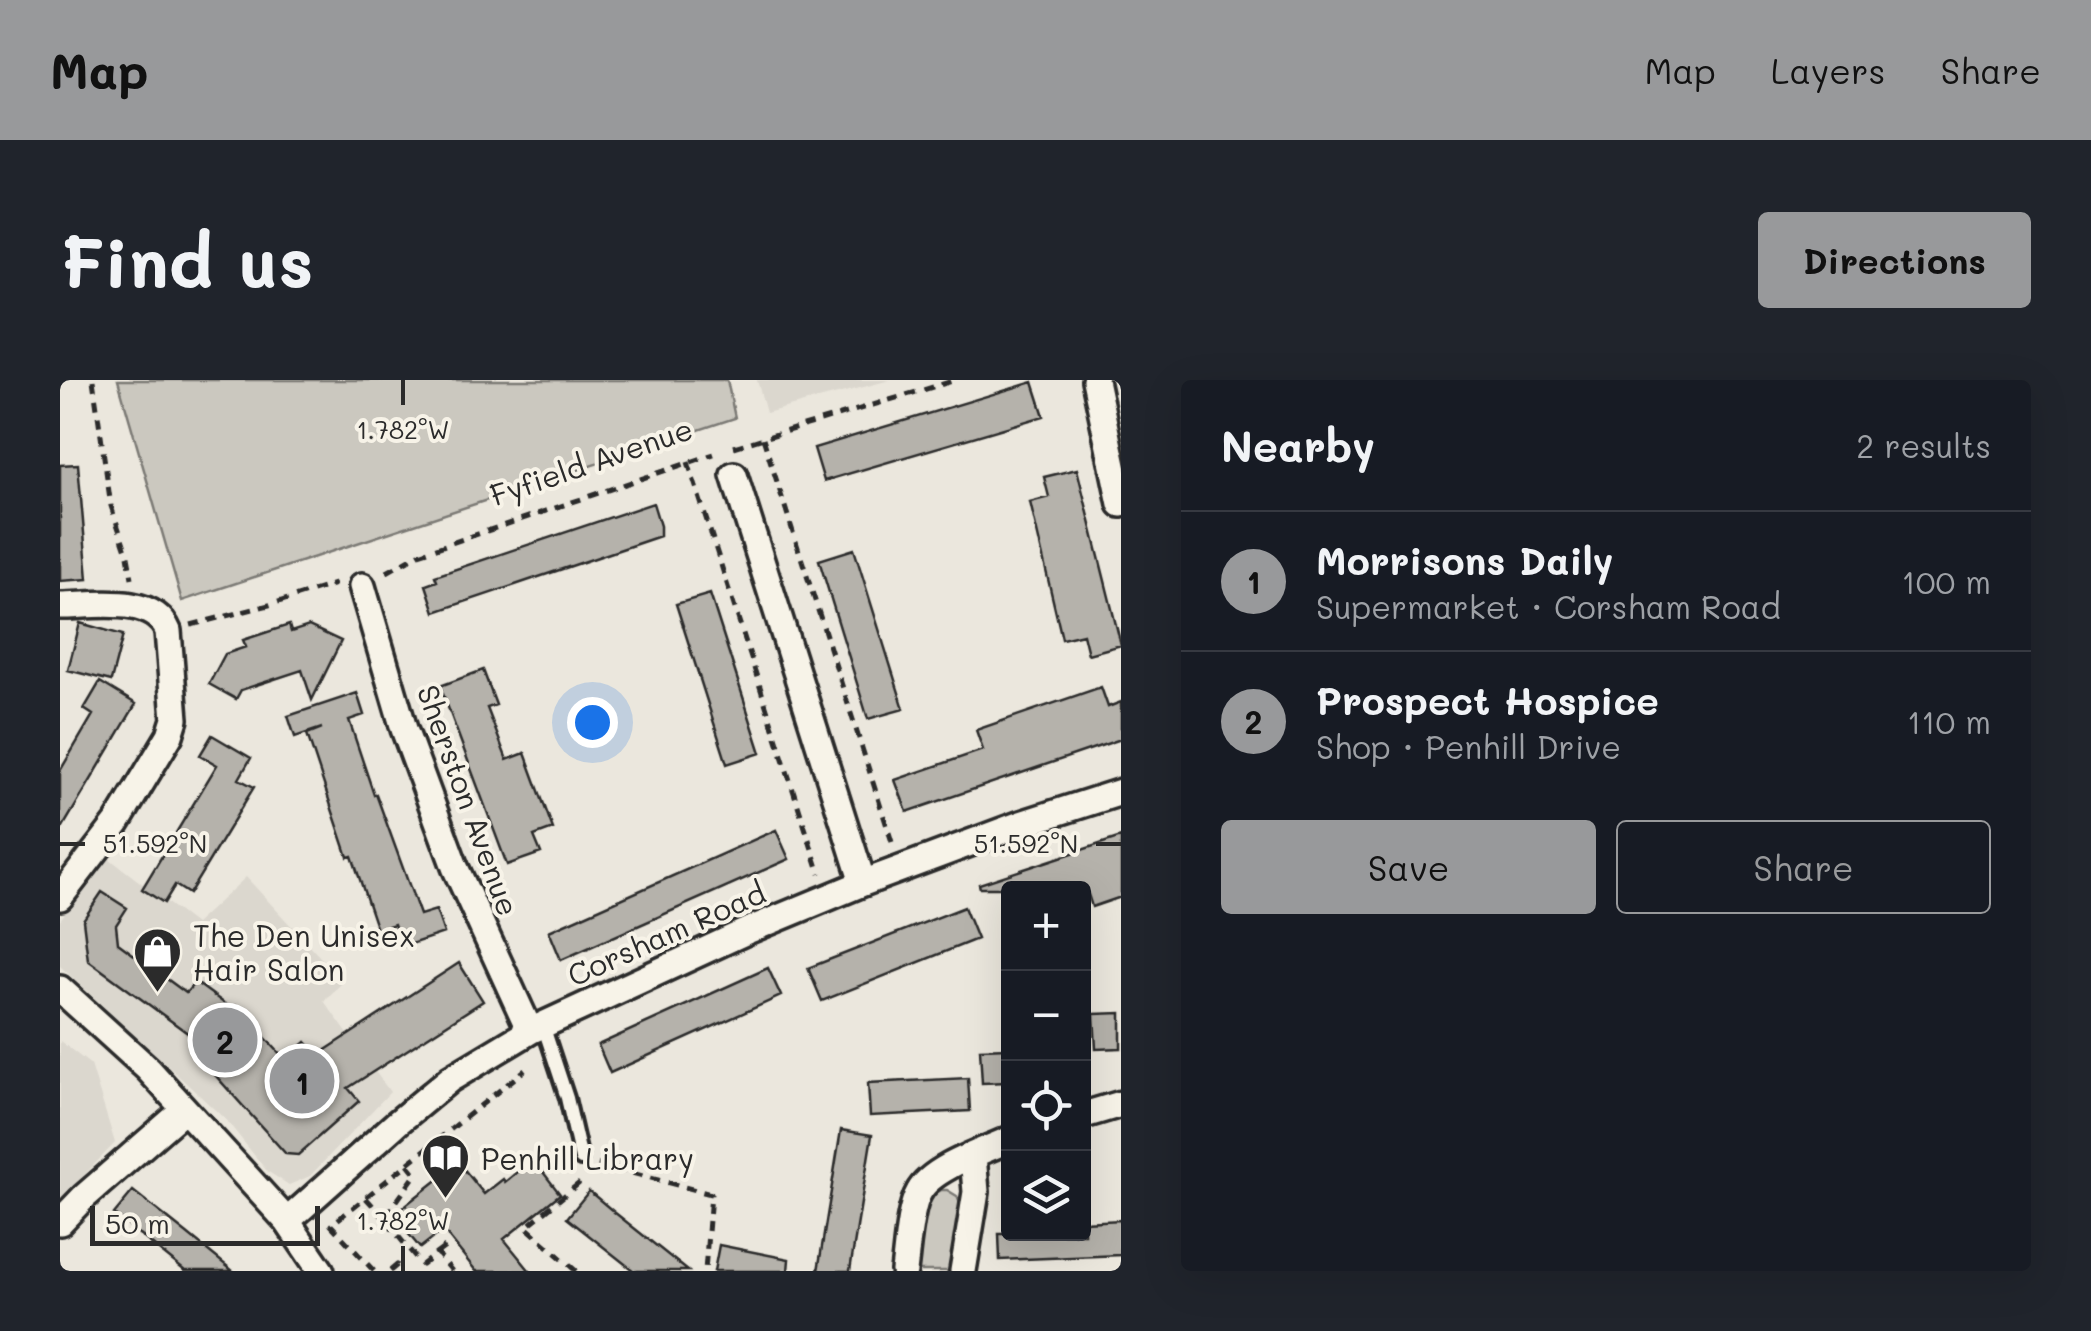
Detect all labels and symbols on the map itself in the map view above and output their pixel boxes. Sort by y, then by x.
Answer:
street label: Fyfield Avenue [484,408,698,514]
text: 1.782°W [356,413,450,445]
street label: Sherston Avenue [409,679,529,921]
your location [567,697,618,748]
text: 51.592°N [103,827,207,859]
text: 51.592°N [974,827,1078,859]
street label: Corsham Road [561,871,771,995]
place label: The Den Unisex Hair Salon [193,915,414,989]
shop icon: The Den Unisex Hair Salon [132,926,184,994]
pin: 2 [192,1002,258,1078]
pin: 1 [270,1044,334,1118]
library icon: Penhill Library [420,1132,472,1200]
place label: Penhill Library [481,1138,694,1178]
scale bar [90,1201,320,1246]
text: 1.782°W [356,1204,450,1236]

